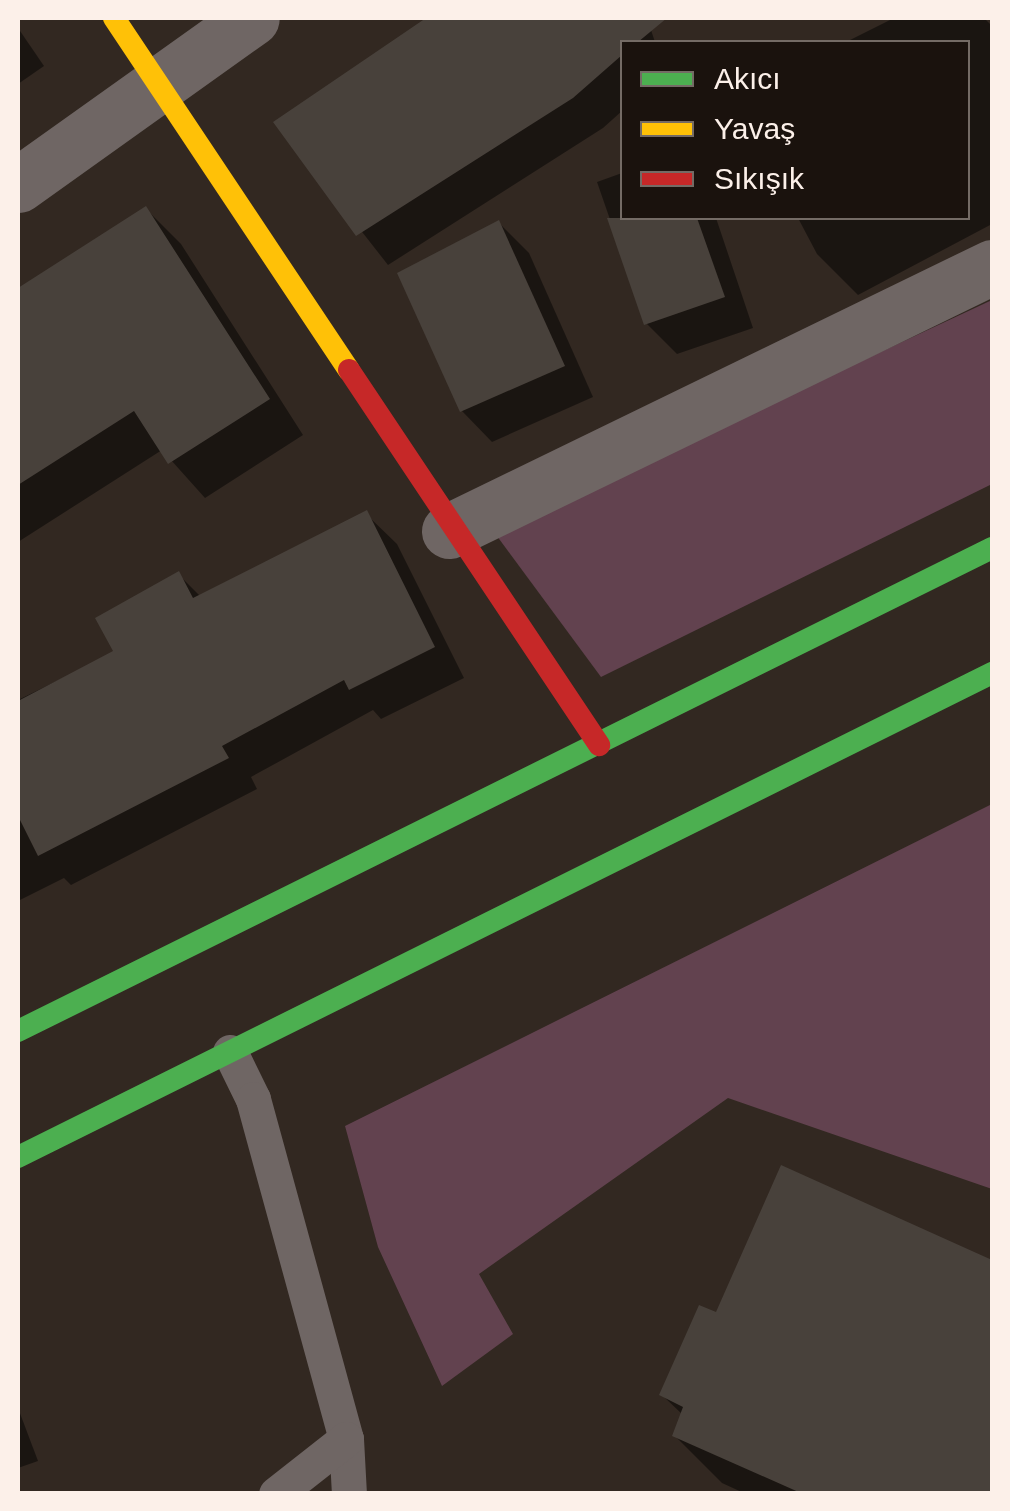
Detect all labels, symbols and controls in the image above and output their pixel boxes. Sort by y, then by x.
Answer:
legend [620,40,970,220]
text: Akıcı [714,62,781,95]
text: Yavaş [714,112,795,145]
text: Sıkışık [714,162,804,195]

